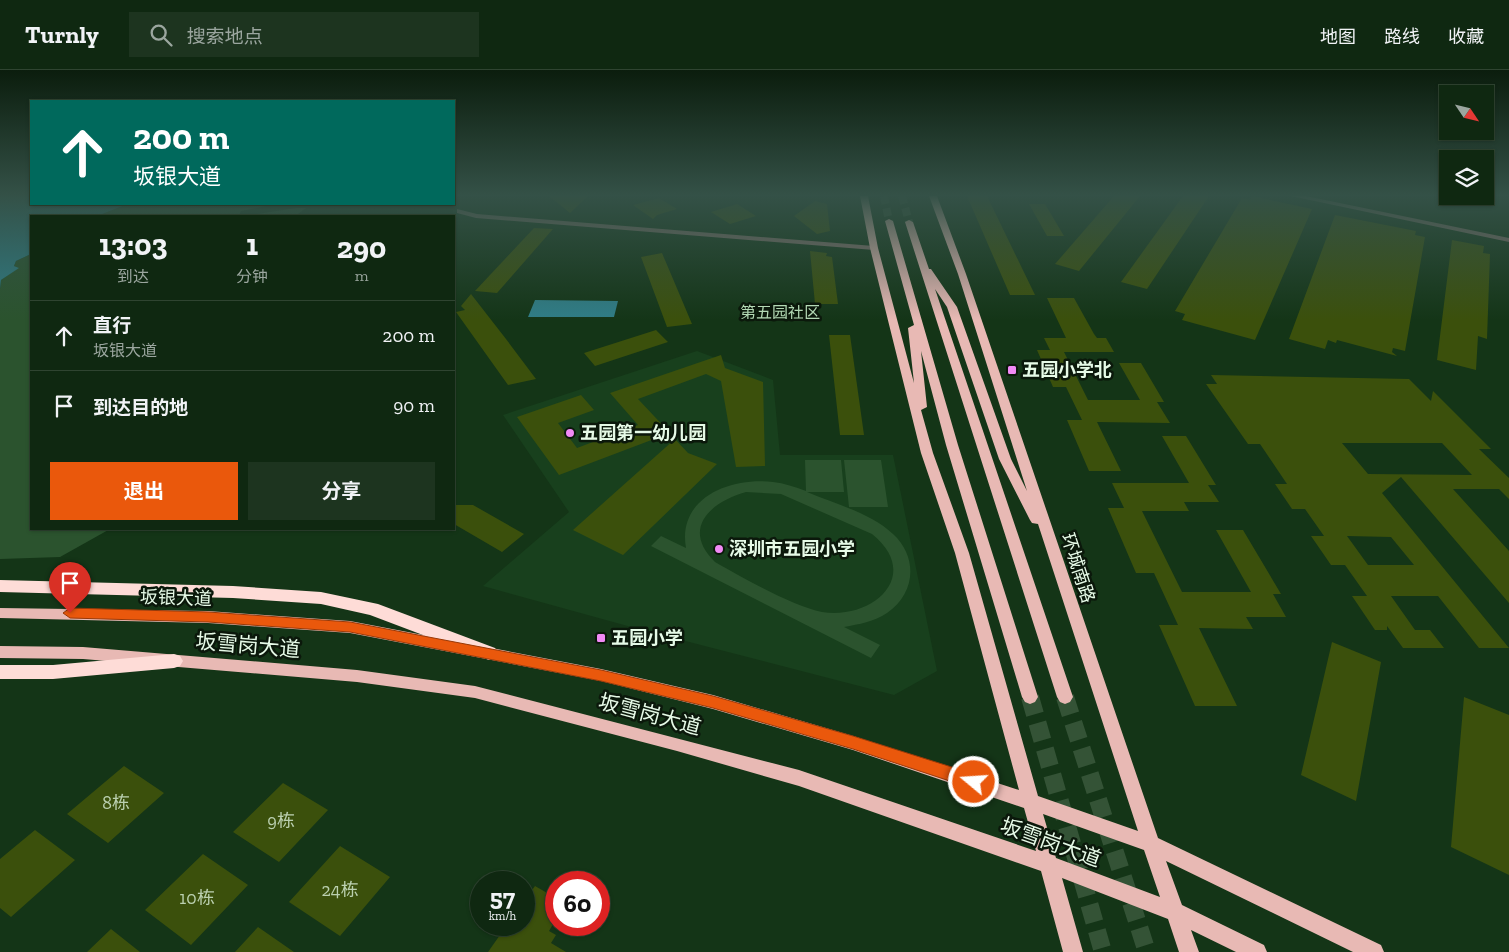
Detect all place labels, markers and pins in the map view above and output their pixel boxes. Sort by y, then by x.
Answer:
place label: 五园小学北 [1022,359,1112,381]
marker: 五园小学北 [1006,364,1018,376]
place label: 五园第一幼儿园 [580,422,706,444]
marker: 五园第一幼儿园 [564,427,576,439]
place label: 深圳市五园小学 [729,538,855,560]
marker: 深圳市五园小学 [713,543,725,555]
pin [49,562,91,613]
place label: 五园小学 [611,627,683,649]
marker: 五园小学 [595,632,607,644]

